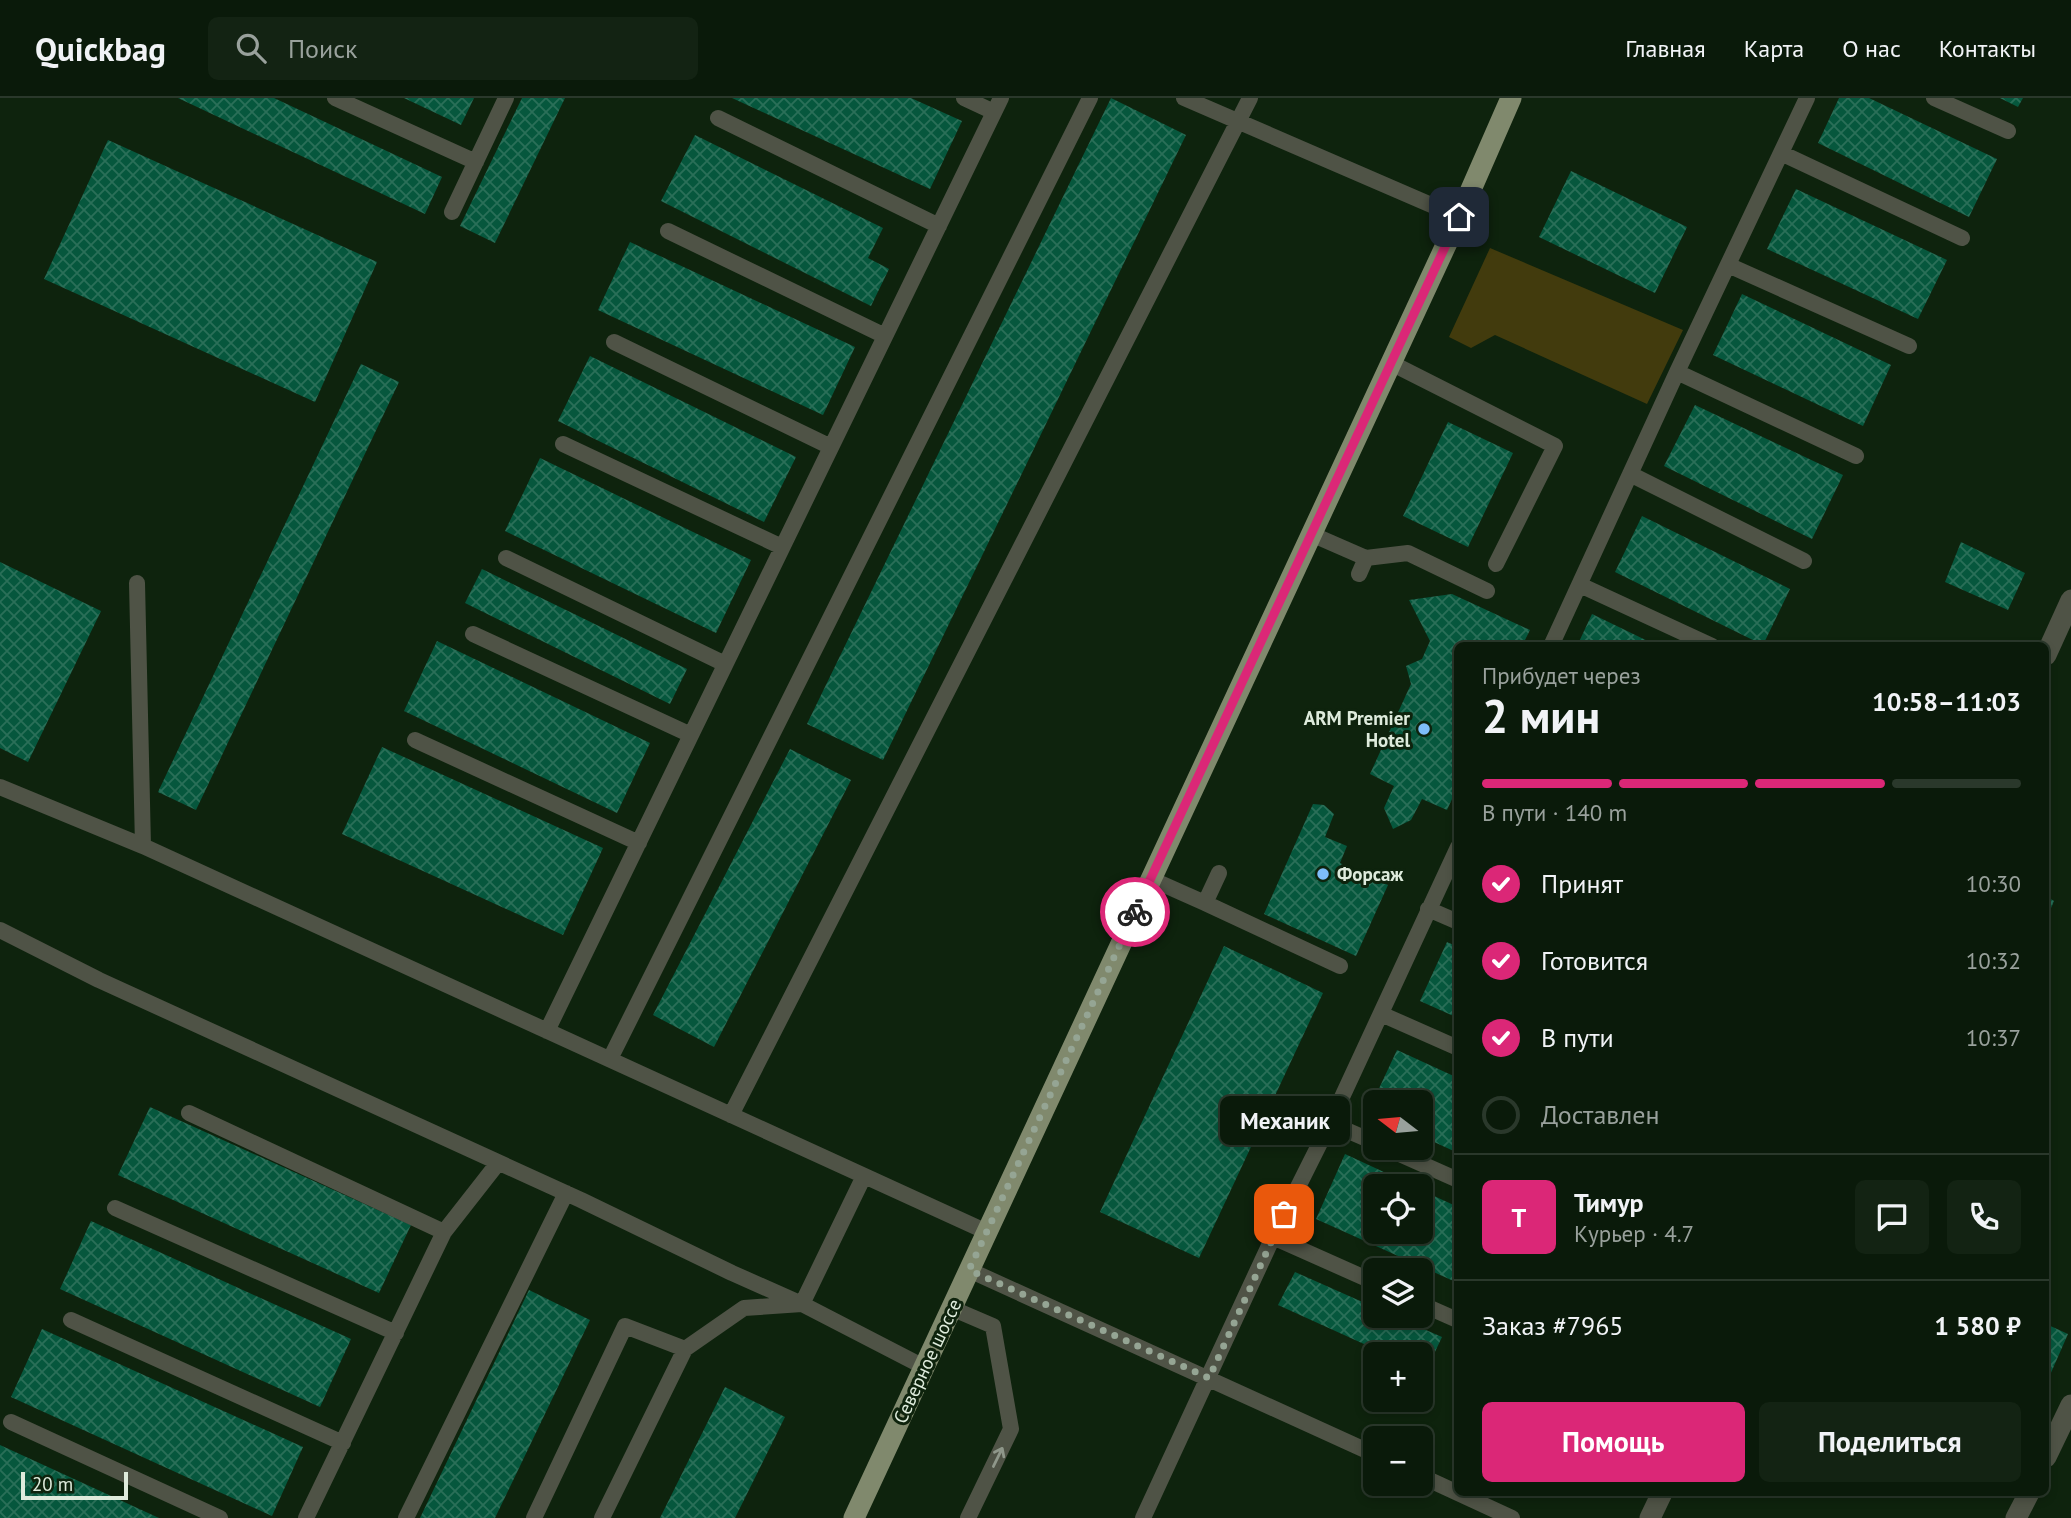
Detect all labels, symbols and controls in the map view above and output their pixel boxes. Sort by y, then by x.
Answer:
search box [208,17,698,80]
text: Quickbag [35,27,166,70]
icon: search [232,29,270,67]
text: Поиск [288,32,357,65]
text: Главная [1625,33,1706,64]
text: Карта [1744,33,1804,64]
text: О нас [1842,33,1901,64]
text: Контакты [1939,33,2036,64]
pin [1429,187,1489,247]
icon: home [1440,198,1478,236]
text: Прибудет через [1482,661,1641,690]
text: 10:58–11:03 [1872,685,2021,718]
text: 2 мин [1482,686,1600,746]
place label: ARM Premier Hotel [1304,706,1410,752]
marker: ARM Premier Hotel [1416,721,1432,737]
text: В пути · 140 m [1482,798,1627,827]
place label: Форсаж [1337,862,1404,886]
icon: check [1482,865,1520,903]
marker: Форсаж [1315,866,1331,882]
text: Принят [1541,867,1623,900]
text: 10:30 [1966,869,2021,898]
courier [1100,877,1170,947]
icon: bike [1116,893,1154,931]
icon: check [1482,942,1520,980]
text: Готовится [1541,944,1648,977]
text: 10:32 [1966,946,2021,975]
icon: check [1482,1019,1520,1057]
text: В пути [1541,1021,1614,1054]
text: 10:37 [1966,1023,2021,1052]
north arrow [1363,1090,1433,1160]
map controls [1363,1090,1433,1496]
callout: Механик [1219,1095,1349,1144]
text: Доставлен [1541,1098,1660,1131]
text: Механик [1240,1106,1330,1135]
button: locate [1363,1174,1433,1244]
button: chat [1855,1180,1929,1254]
button: phone [1947,1180,2021,1254]
pin [1254,1184,1314,1244]
text: Тимур [1574,1186,1644,1219]
icon: bag [1265,1195,1303,1233]
text: Т [1512,1201,1526,1234]
text: Курьер · 4.7 [1574,1219,1694,1248]
button: layers [1363,1258,1433,1328]
street label: Северное шоссе [888,1295,966,1427]
text: Заказ #7965 [1482,1309,1624,1342]
text: 1 580 ₽ [1934,1309,2021,1342]
button: + [1363,1342,1433,1412]
button: Помощь [1482,1402,1745,1482]
button: Поделиться [1759,1402,2021,1482]
button: − [1363,1426,1433,1496]
one-way arrow [992,1447,1005,1468]
scale bar [21,1469,128,1501]
text: 20 m [32,1472,73,1496]

